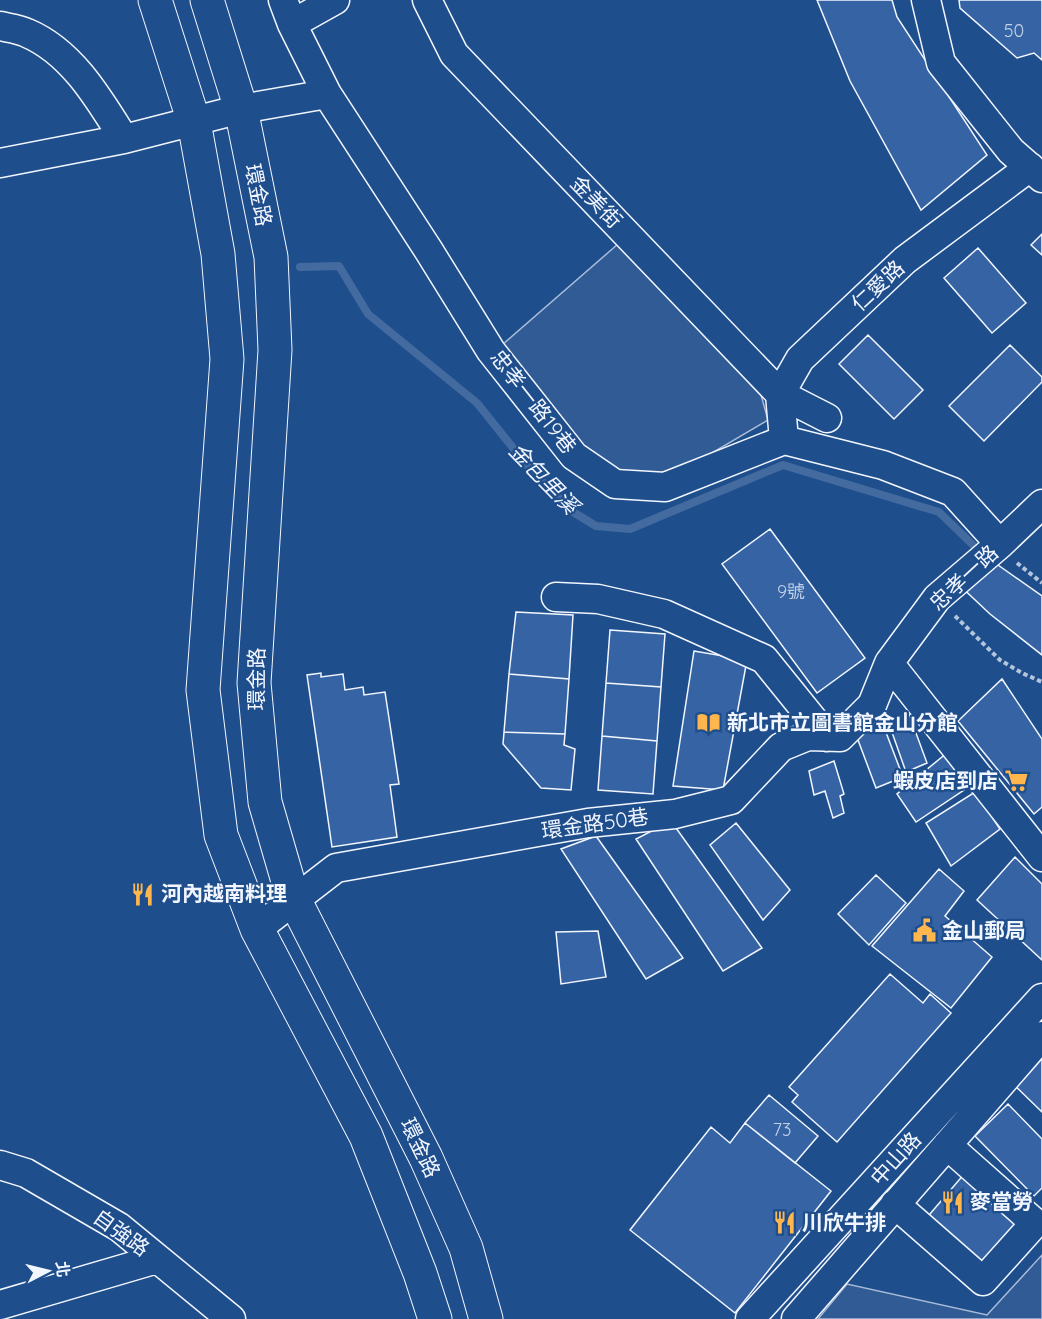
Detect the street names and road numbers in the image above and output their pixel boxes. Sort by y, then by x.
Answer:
street label: 環金路 [240,161,278,228]
street label: 金美街 [565,170,628,233]
street label: 仁愛路 [845,254,909,316]
street label: 忠孝一路19巷 [485,344,582,458]
street label: 忠孝一路 [924,539,1003,615]
street label: 環金路 [243,648,269,711]
street label: 環金路50巷 [540,803,650,843]
street label: 環金路 [395,1114,446,1182]
street label: 中山路 [865,1126,926,1190]
street label: 自強路 [88,1203,155,1261]

